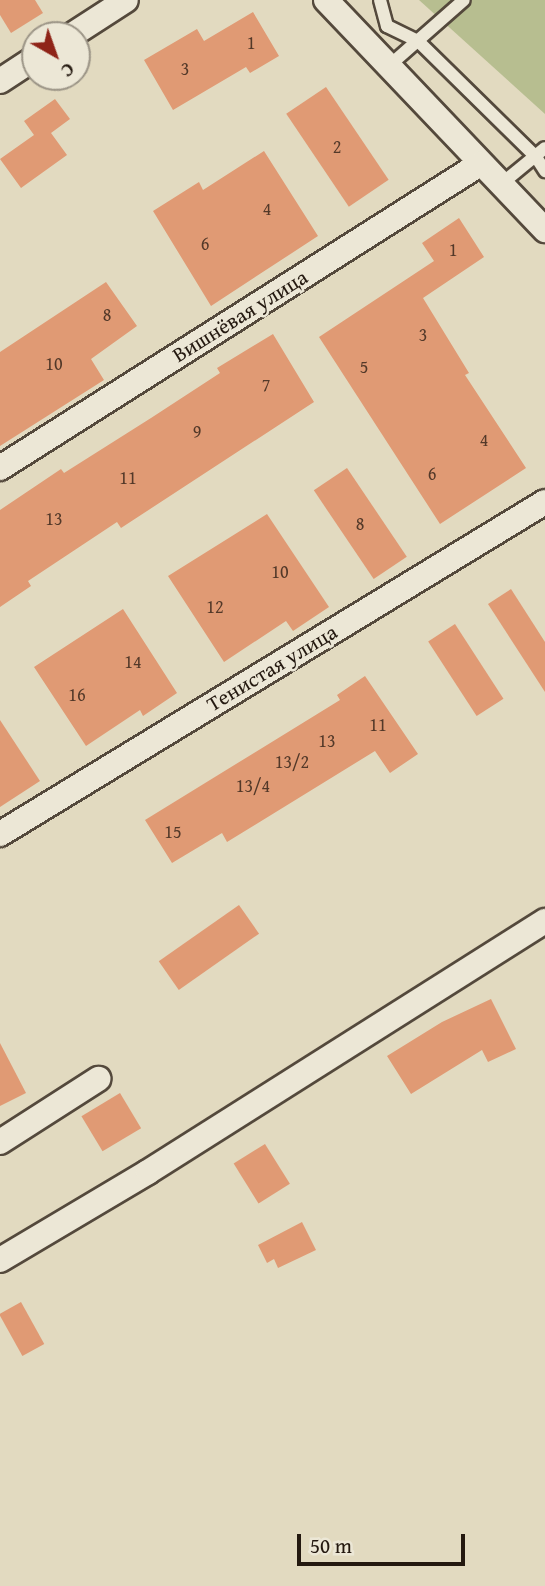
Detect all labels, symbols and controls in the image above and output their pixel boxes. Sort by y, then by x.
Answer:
north arrow [21,21,91,91]
house number: 1 [247,32,255,54]
text: С [55,56,81,85]
house number: 3 [181,58,189,80]
house number: 2 [333,136,341,158]
house number: 4 [263,198,271,220]
house number: 6 [201,233,209,255]
house number: 1 [449,239,457,261]
street label: Вишнёвая улица [168,264,312,368]
house number: 8 [103,304,111,326]
house number: 3 [419,324,427,346]
house number: 10 [45,353,63,375]
house number: 5 [360,356,368,378]
house number: 7 [262,374,270,396]
house number: 9 [193,421,201,443]
house number: 4 [480,429,488,451]
house number: 6 [428,463,436,485]
house number: 11 [119,467,137,489]
house number: 13 [45,508,63,530]
house number: 8 [356,513,364,535]
house number: 10 [271,561,289,583]
house number: 12 [206,596,224,618]
street label: Тенистая улица [202,619,342,717]
house number: 14 [124,651,142,673]
house number: 16 [68,684,86,706]
house number: 11 [369,714,387,736]
house number: 13 [318,730,336,752]
house number: 13/2 [275,751,309,773]
house number: 13/4 [236,775,270,797]
house number: 15 [164,821,182,843]
scale bar [300,1520,468,1564]
text: 50 m [310,1530,352,1561]

